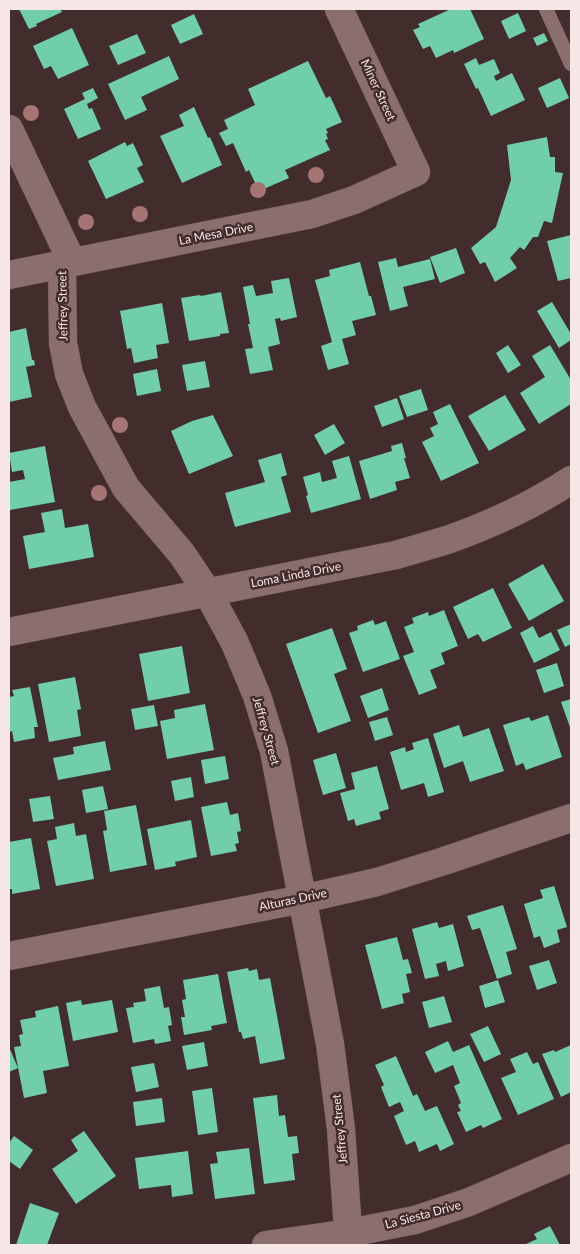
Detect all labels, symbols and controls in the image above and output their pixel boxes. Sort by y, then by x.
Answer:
street label: Miner Street [358,57,398,123]
street label: La Mesa Drive [178,220,254,248]
street label: Jeffrey Street [55,271,71,341]
street label: Loma Linda Drive [250,559,342,591]
street label: Jeffrey Street [249,695,283,767]
street label: Alturas Drive [258,886,328,914]
street label: Jeffrey Street [329,1093,351,1165]
street label: La Siesta Drive [383,1198,463,1232]

